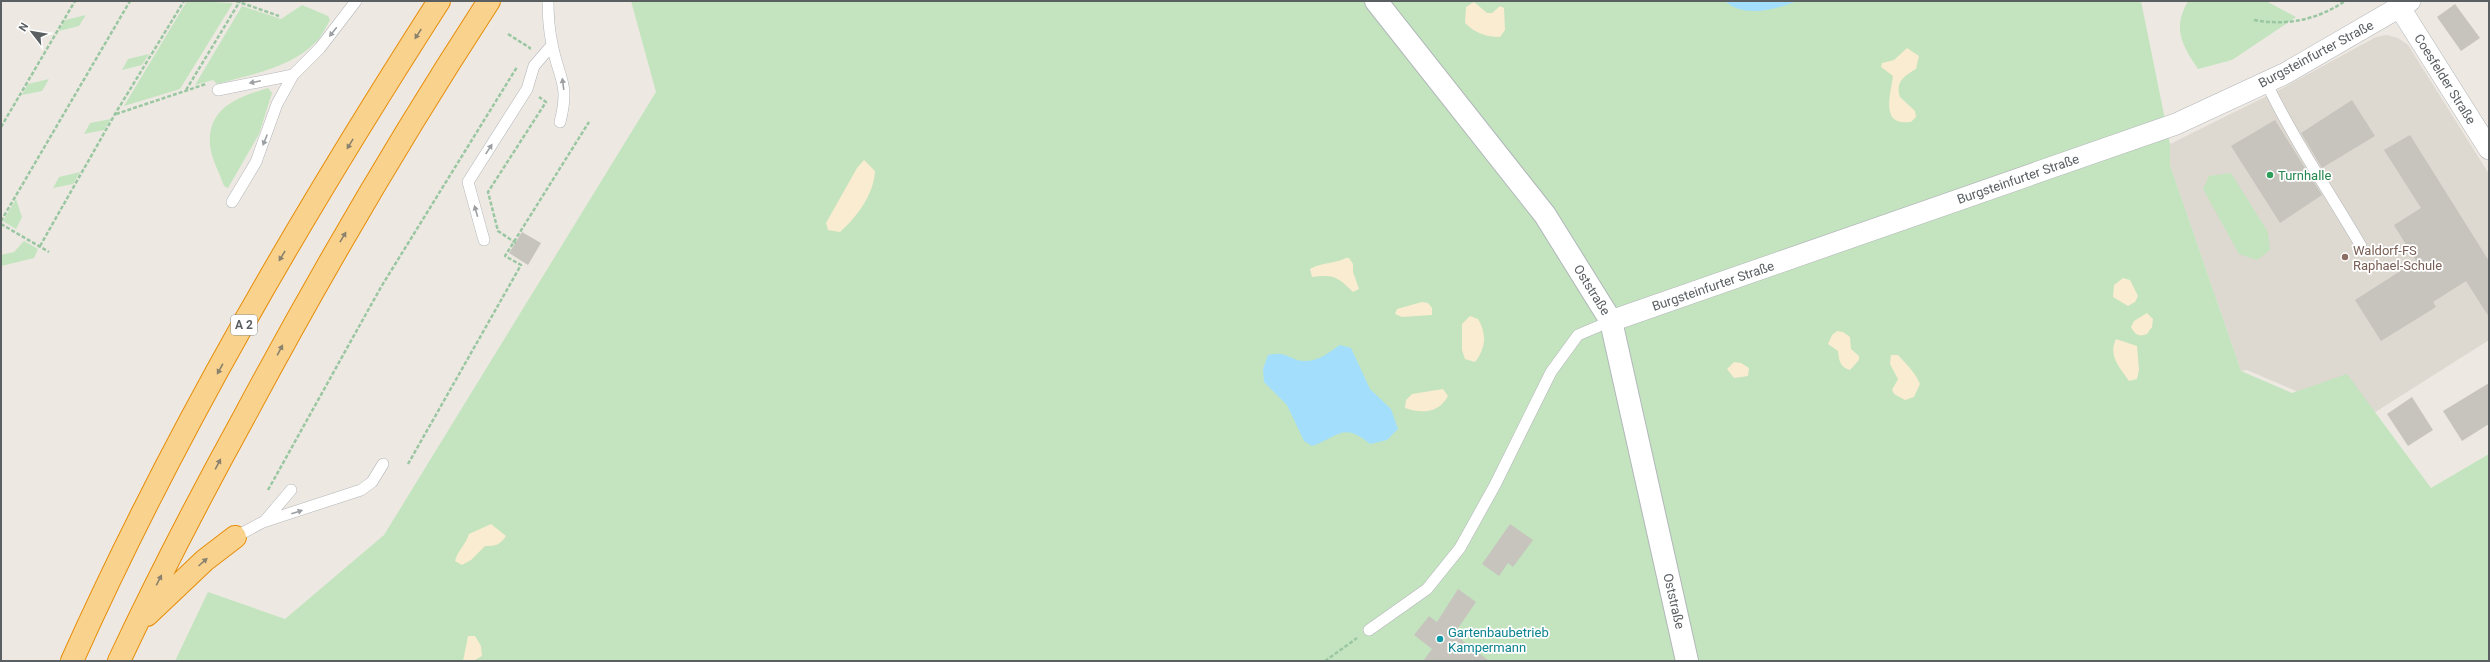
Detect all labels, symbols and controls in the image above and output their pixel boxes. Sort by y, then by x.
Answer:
north arrow [12,12,52,52]
street label: Burgsteinfurter Straße [2256,17,2376,91]
text: N [16,20,32,34]
one-way arrow [328,27,337,37]
one-way arrow [414,29,422,39]
street label: Coesfelder Straße [2411,31,2479,127]
one-way arrow [560,78,566,90]
one-way arrow [249,80,261,86]
one-way arrow [261,135,267,147]
one-way arrow [346,138,353,150]
one-way arrow [485,143,492,155]
street label: Burgsteinfurter Straße [1955,151,2081,207]
place label: Turnhalle [2278,168,2331,183]
marker: Turnhalle [2265,170,2275,180]
one-way arrow [473,205,479,217]
one-way arrow [340,231,347,243]
place label: Waldorf-FS Raphael-Schule [2353,243,2442,273]
one-way arrow [279,250,286,262]
marker: Waldorf-FS Raphael-Schule [2340,252,2350,262]
street label: Burgsteinfurter Straße [1650,258,1776,314]
street label: Oststraße [1571,262,1613,318]
road number: A 2 [231,315,257,335]
one-way arrow [276,344,283,356]
one-way arrow [216,363,223,375]
one-way arrow [215,459,221,470]
one-way arrow [291,509,303,515]
one-way arrow [198,557,208,566]
street label: Oststraße [1660,572,1688,630]
one-way arrow [156,574,162,586]
place label: Gartenbaubetrieb Kampermann [1448,625,1549,655]
marker: Gartenbaubetrieb Kampermann [1435,634,1445,644]

